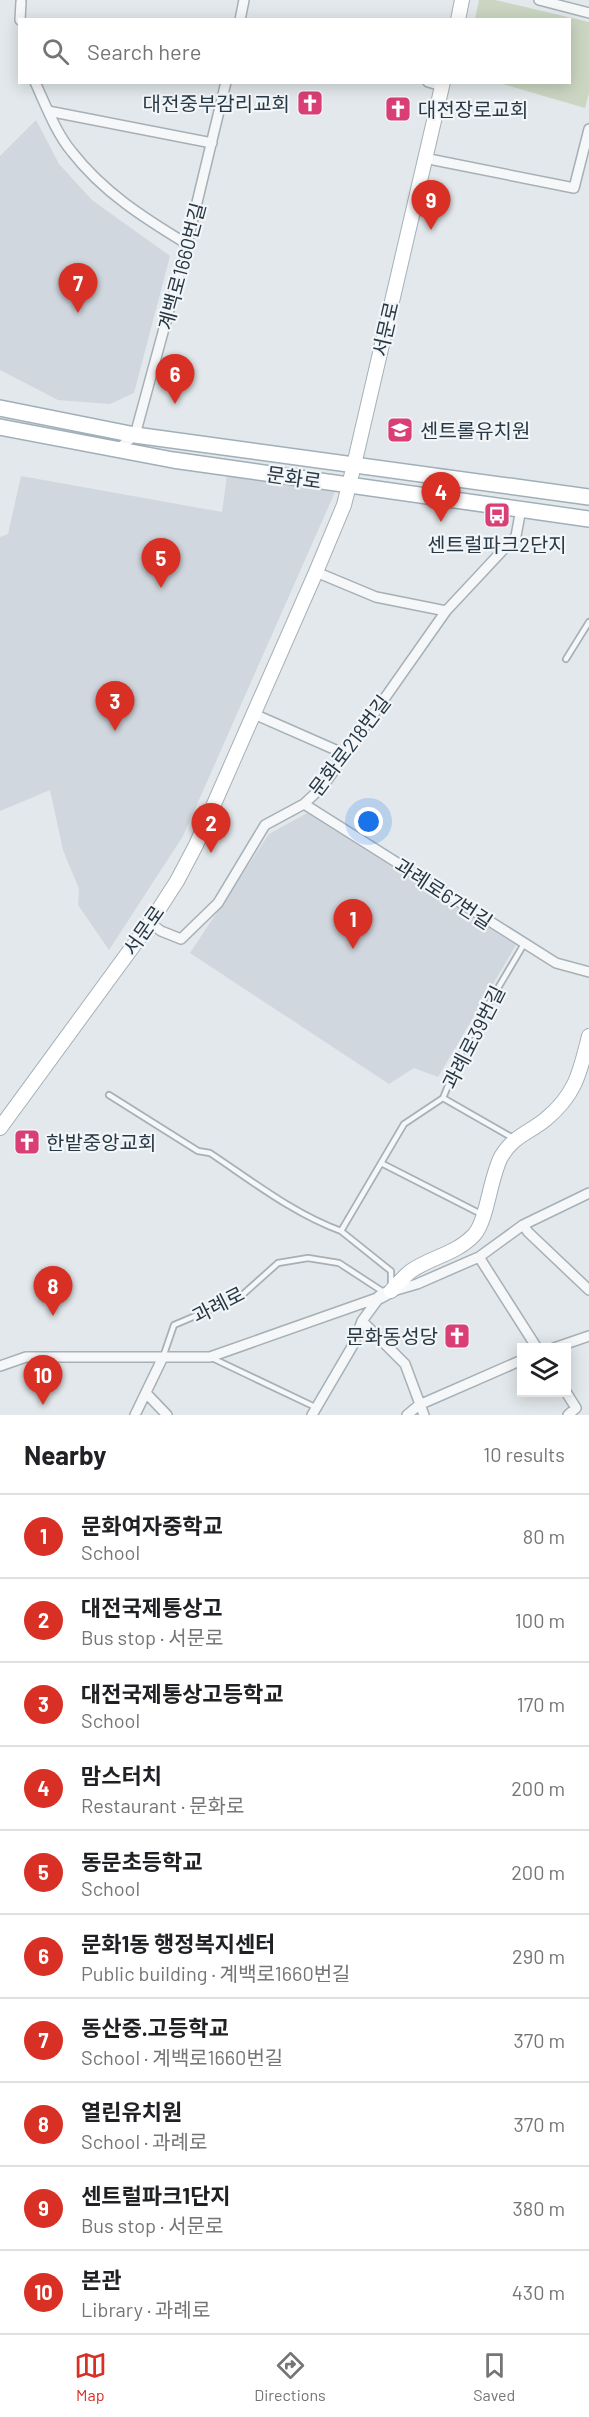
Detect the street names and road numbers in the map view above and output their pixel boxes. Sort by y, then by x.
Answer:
street label: 계백로1660번길 [152,200,210,332]
street label: 서문로 [367,299,403,359]
street label: 문화로 [265,461,323,493]
street label: 문화로218번길 [303,690,395,800]
street label: 과례로67번길 [391,852,497,934]
street label: 서문로 [117,901,169,959]
street label: 과례로39번길 [437,981,509,1093]
street label: 과례로 [188,1281,248,1327]

